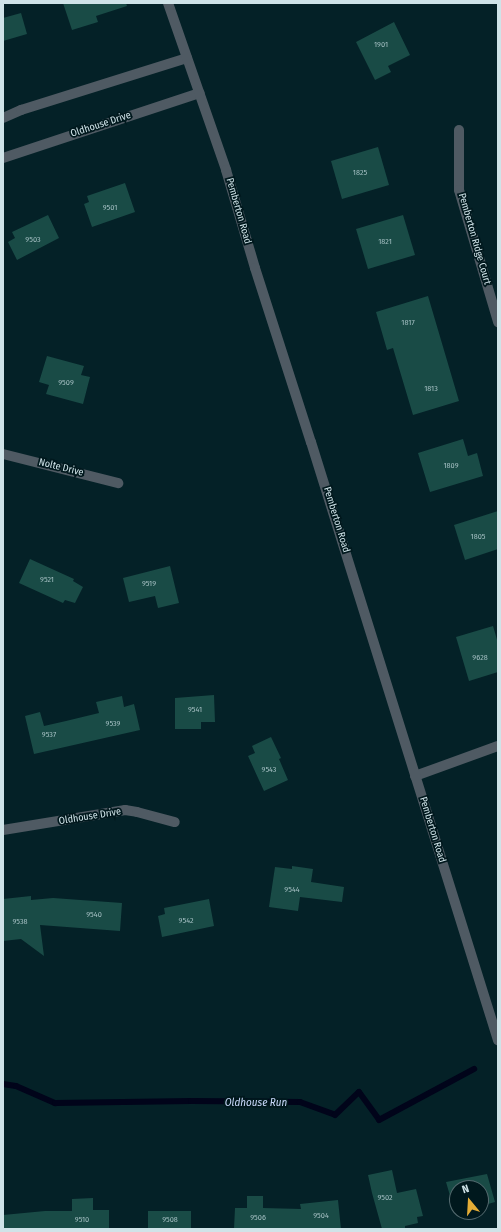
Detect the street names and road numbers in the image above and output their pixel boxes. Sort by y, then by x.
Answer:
street label: Oldhouse Drive [69,110,133,140]
street label: Pemberton Road [223,177,253,245]
street label: Pemberton Ridge Court [455,192,493,286]
street label: Nolte Drive [37,457,85,479]
street label: Pemberton Road [320,486,352,554]
street label: Pemberton Road [416,796,448,864]
street label: Oldhouse Drive [58,806,122,828]

